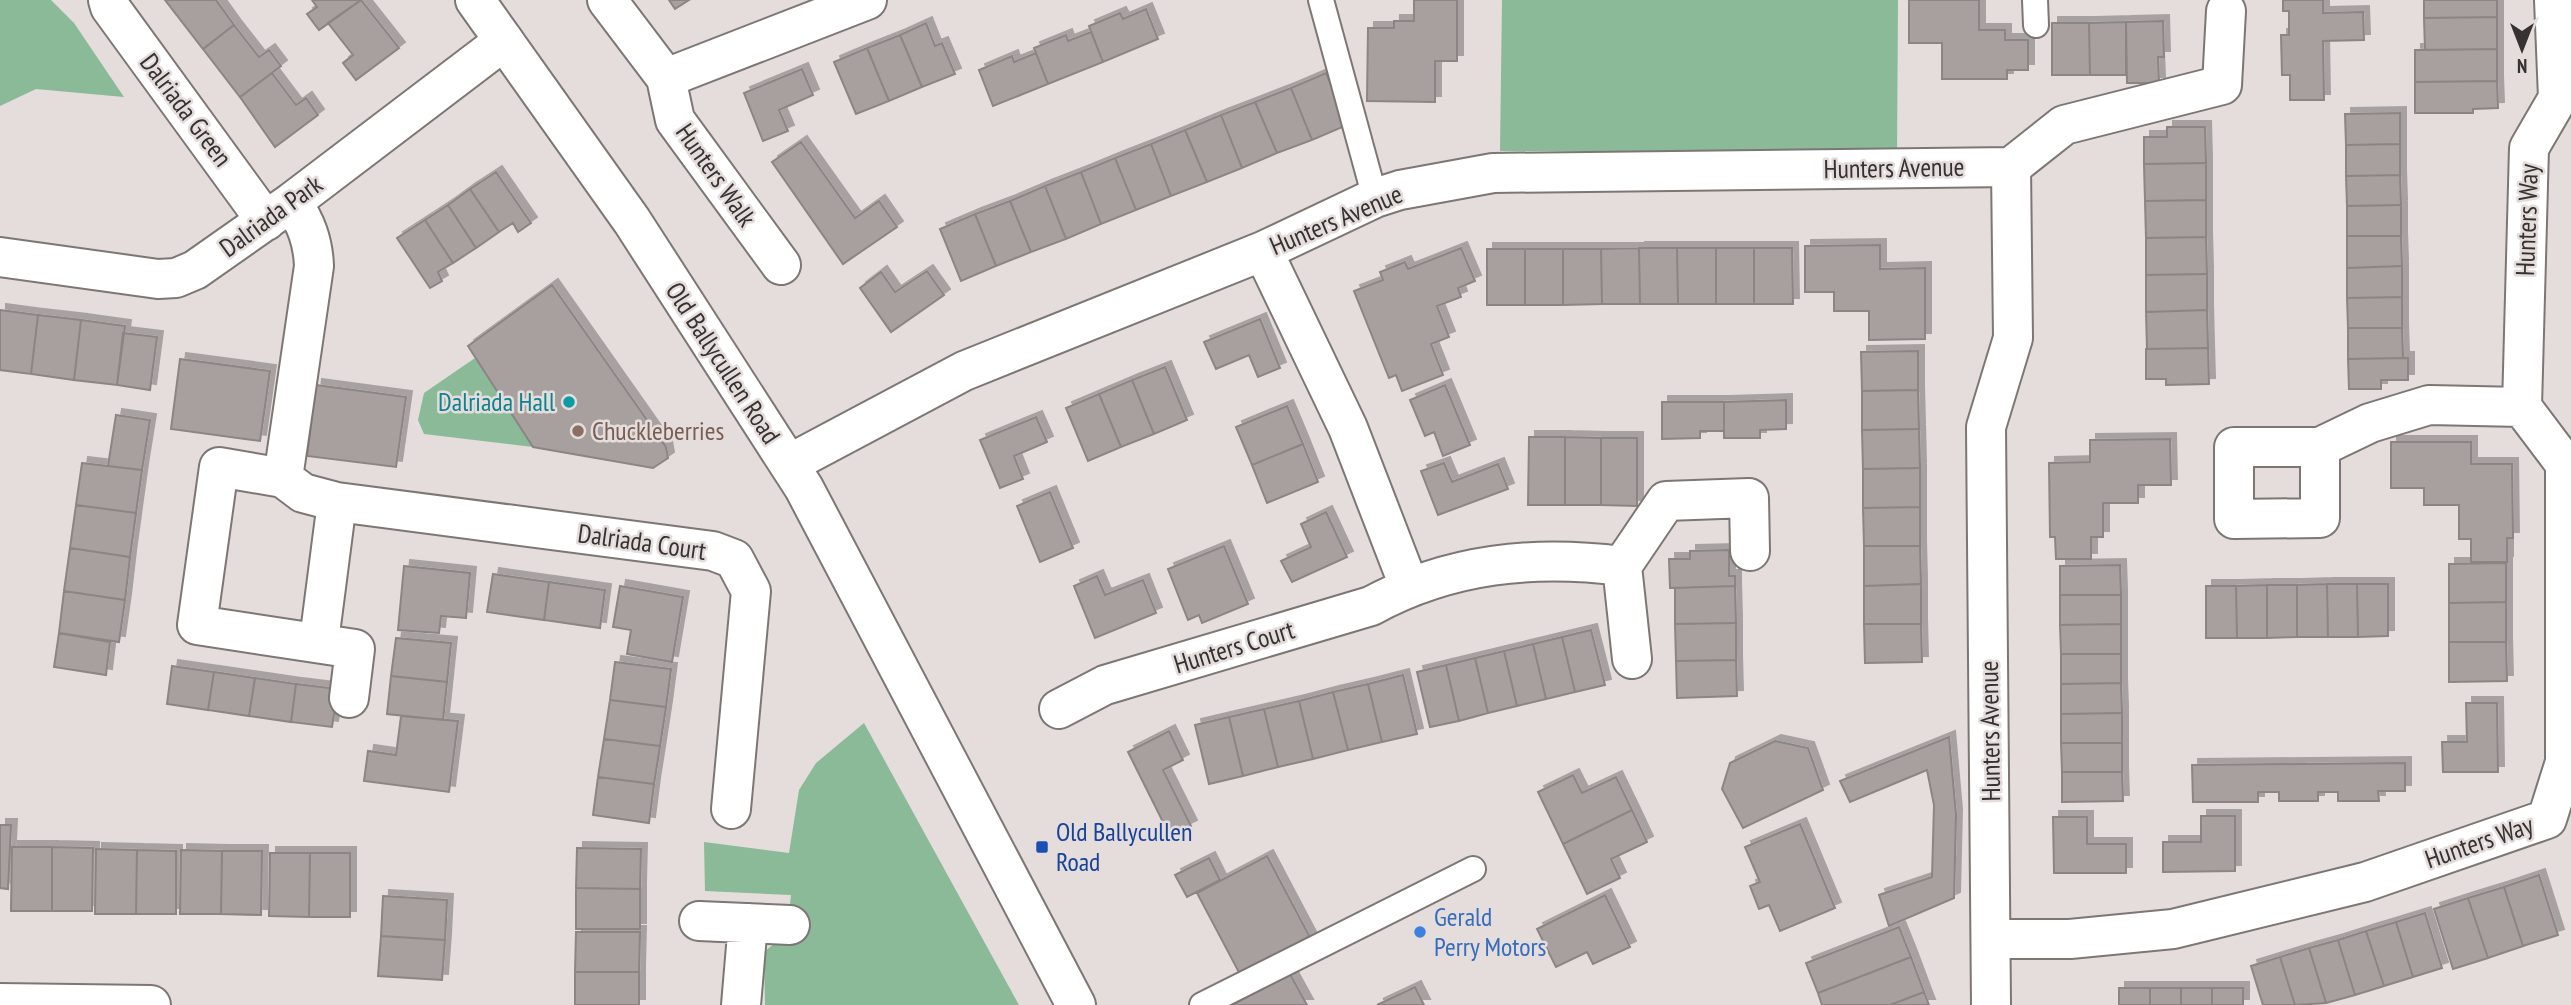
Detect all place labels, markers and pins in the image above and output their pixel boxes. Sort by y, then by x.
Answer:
place label: Dalriada Hall [438,385,555,418]
marker: Dalriada Hall [561,394,577,410]
place label: Chuckleberries [592,414,724,447]
marker: Chuckleberries [570,423,586,439]
place label: Old Ballycullen Road [1056,815,1192,878]
marker: Old Ballycullen Road [1034,839,1050,855]
place label: Gerald Perry Motors [1434,900,1546,963]
marker: Gerald Perry Motors [1412,924,1428,940]

